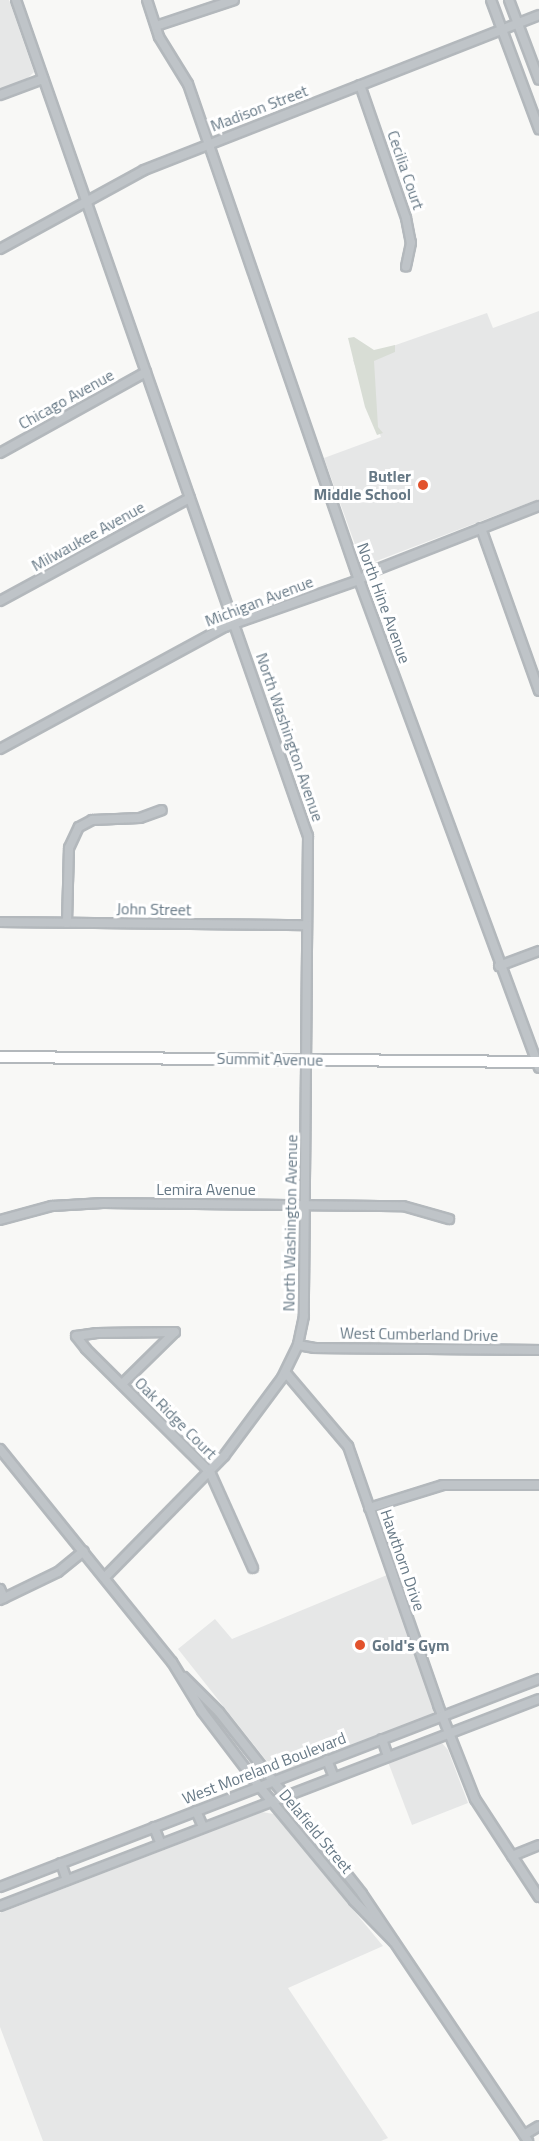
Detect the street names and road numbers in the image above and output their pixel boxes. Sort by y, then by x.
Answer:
street label: Madison Street [208,81,310,135]
street label: Cecilia Court [383,128,429,212]
street label: Chicago Avenue [15,365,117,433]
street label: Milwaukee Avenue [28,497,148,575]
street label: North Hine Avenue [353,540,415,666]
street label: Michigan Avenue [202,572,316,630]
street label: North Washington Avenue [252,650,328,824]
street label: John Street [116,899,192,919]
street label: Summit Avenue [217,1048,323,1070]
street label: North Washington Avenue [279,1134,301,1312]
street label: Lemira Avenue [156,1179,256,1199]
street label: West Cumberland Drive [340,1323,498,1345]
street label: Oak Ridge Court [131,1373,221,1463]
street label: Hawthorn Drive [377,1507,429,1613]
street label: West Moreland Boulevard [179,1728,349,1808]
street label: Delafield Street [275,1785,357,1877]

